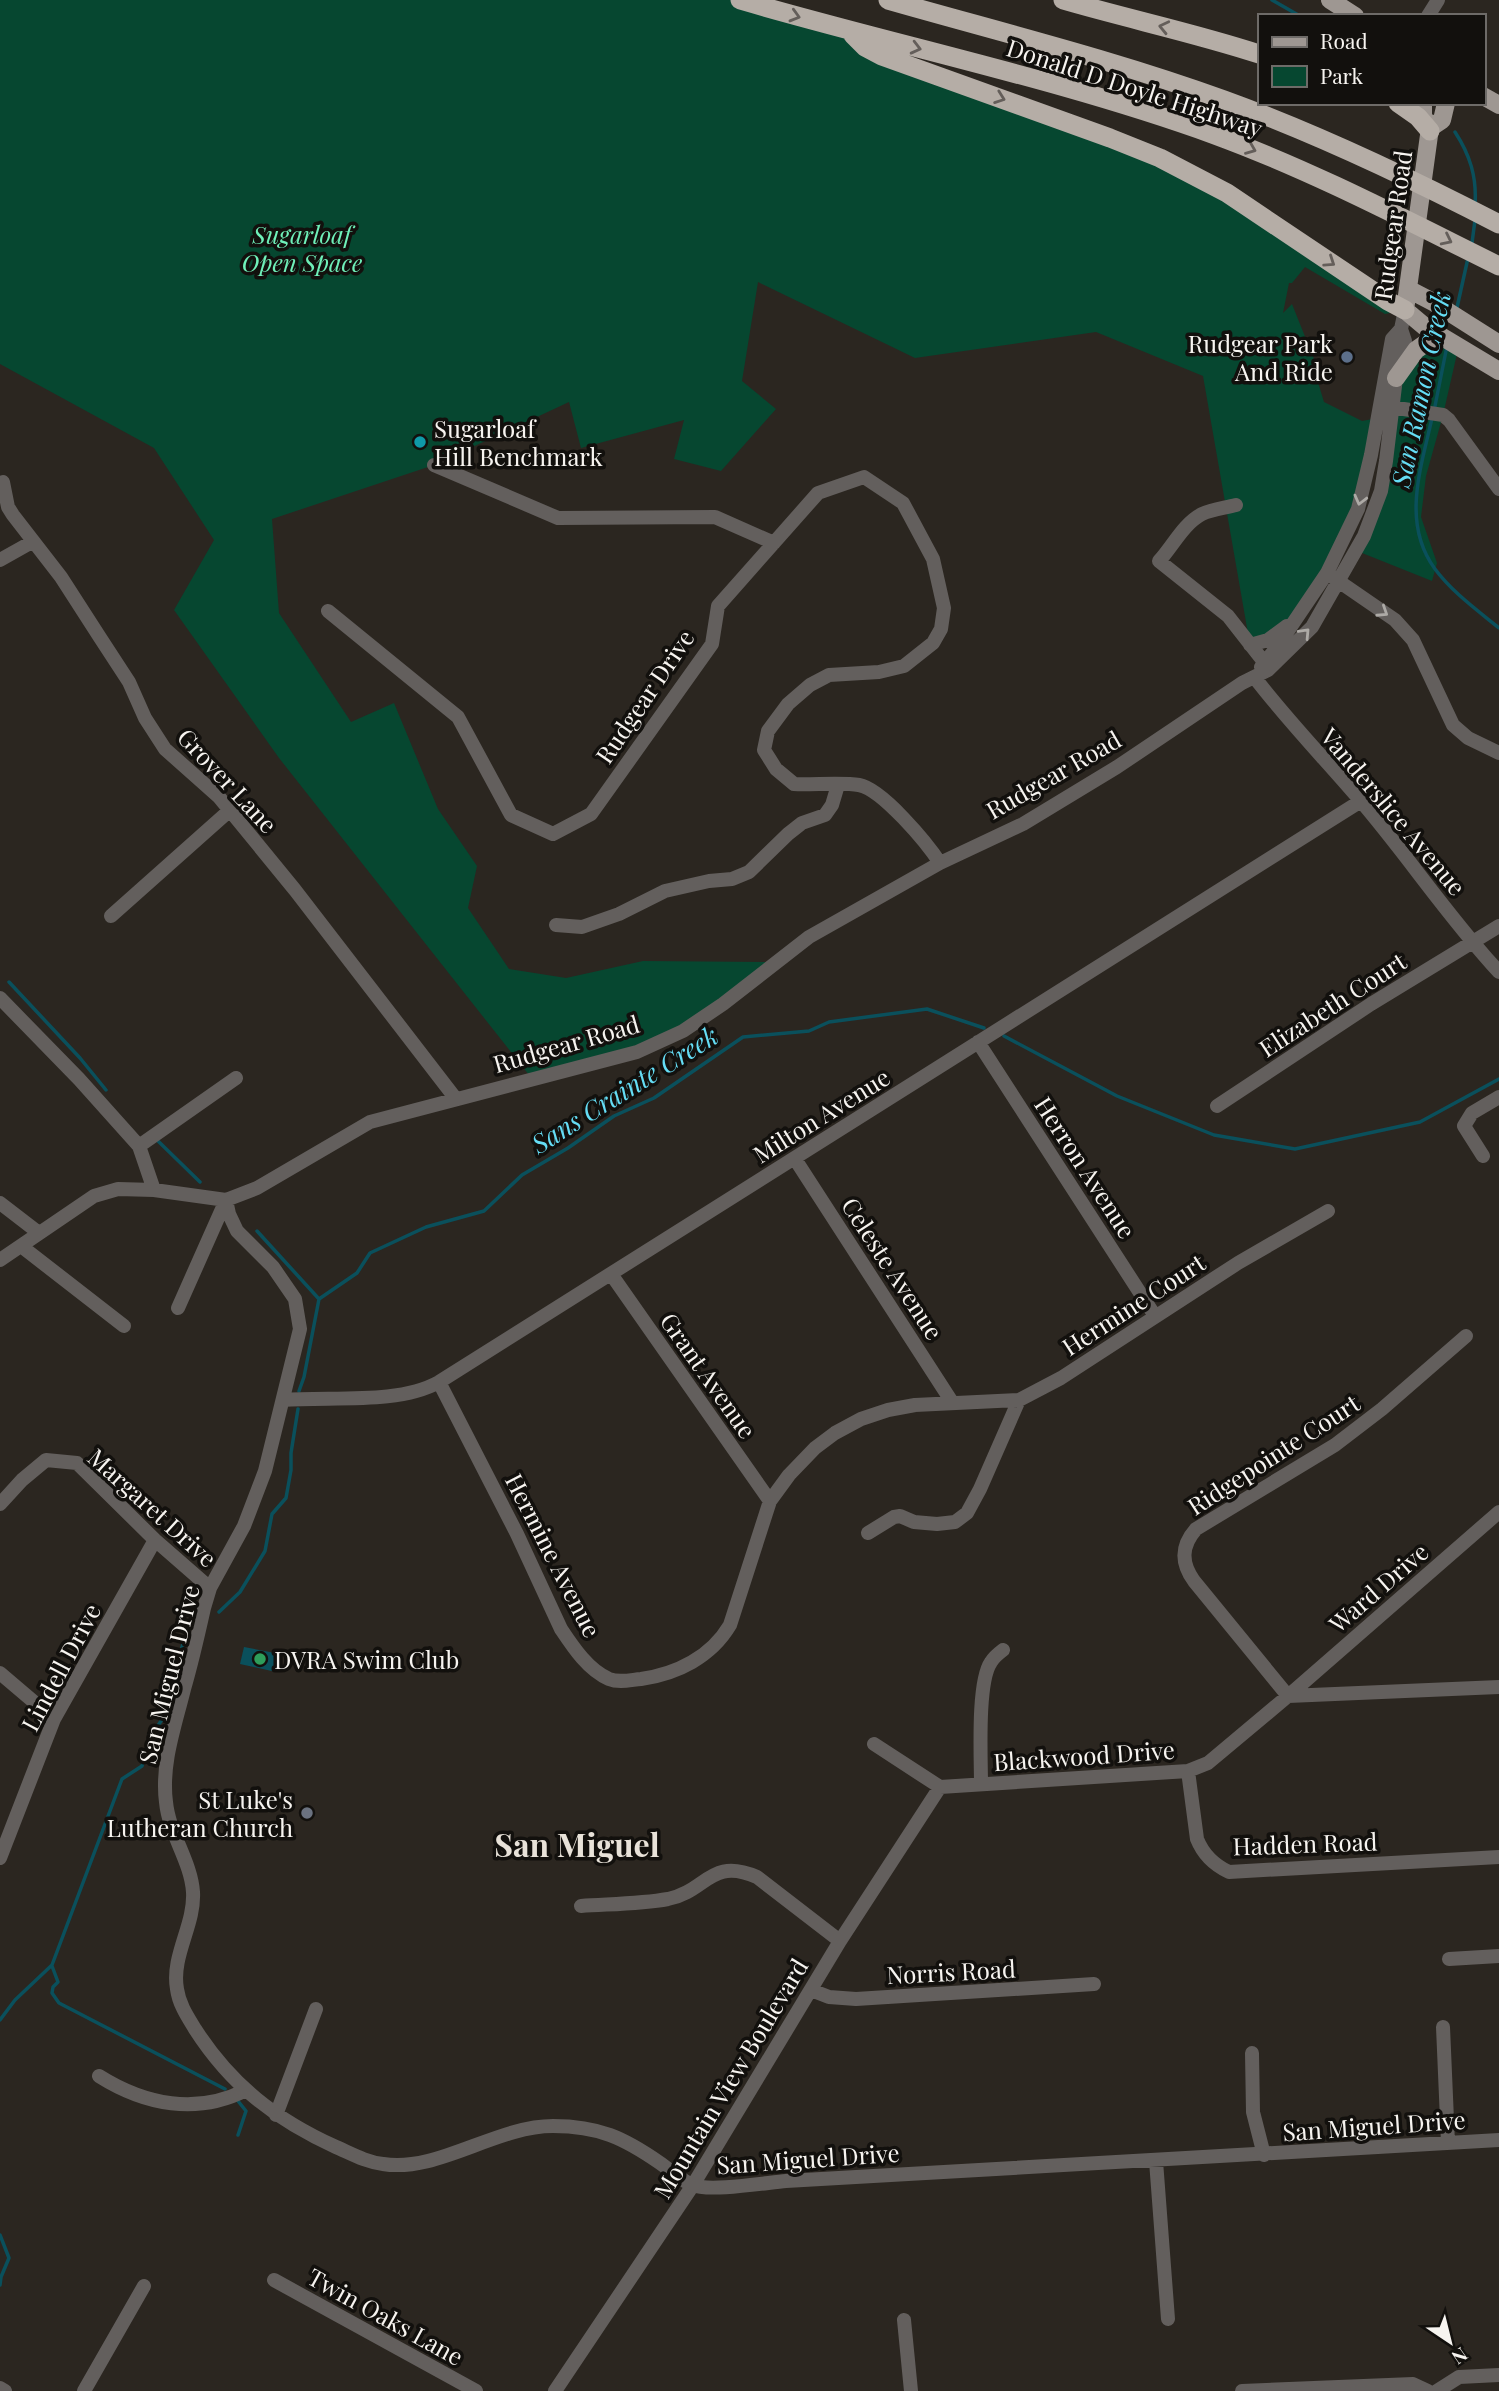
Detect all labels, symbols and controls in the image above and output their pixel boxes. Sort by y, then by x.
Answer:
one-way arrow [789,7,801,22]
legend [1258,14,1485,105]
one-way arrow [1158,21,1170,36]
text: Road [1320,26,1368,54]
street label: Donald D Doyle Highway [1003,30,1267,144]
one-way arrow [910,40,922,54]
text: Park [1320,61,1364,89]
one-way arrow [994,90,1006,104]
one-way arrow [1245,141,1257,155]
street label: Rudgear Road [1366,148,1418,302]
park label: Sugarloaf Open Space [242,218,362,278]
one-way arrow [1440,232,1452,246]
one-way arrow [1322,254,1335,266]
water label: San Ramon Creek [1382,288,1458,491]
place label: Rudgear Park And Ride [1188,327,1334,387]
marker: Rudgear Park And Ride [1339,349,1355,365]
place label: Sugarloaf Hill Benchmark [434,412,604,472]
marker: Sugarloaf Hill Benchmark [412,434,428,450]
one-way arrow [1354,493,1369,505]
one-way arrow [1375,604,1388,617]
street label: Rudgear Drive [587,623,701,769]
one-way arrow [1297,628,1310,641]
street label: Vanderslice Avenue [1314,720,1474,902]
street label: Grover Lane [171,721,285,839]
street label: Rudgear Road [980,722,1126,826]
street label: Elizabeth Court [1252,944,1412,1063]
street label: Rudgear Road [489,1007,643,1079]
water label: Sans Crainte Creek [523,1017,724,1161]
street label: Milton Avenue [747,1060,895,1170]
street label: Herron Avenue [1028,1090,1144,1244]
street label: Celeste Avenue [835,1191,951,1345]
street label: Hermine Court [1055,1246,1211,1362]
street label: Grant Avenue [654,1306,764,1444]
street label: Ridgepointe Court [1181,1386,1366,1522]
street label: Margaret Drive [82,1441,224,1573]
street label: Hermine Avenue [499,1468,609,1642]
street label: Ward Drive [1321,1535,1434,1640]
street label: San Miguel Drive [130,1581,206,1767]
street label: Lindell Drive [13,1598,107,1736]
place label: DVRA Swim Club [274,1643,459,1675]
marker: DVRA Swim Club [252,1651,268,1667]
street label: Blackwood Drive [992,1733,1176,1777]
place label: St Luke's Lutheran Church [107,1783,293,1843]
marker: St Luke's Lutheran Church [299,1805,315,1821]
district label: San Miguel [494,1822,660,1865]
street label: Hadden Road [1232,1824,1378,1862]
street label: Mountain View Boulevard [646,1952,814,2204]
street label: Norris Road [886,1952,1016,1990]
street label: San Miguel Drive [1281,2103,1467,2147]
street label: San Miguel Drive [715,2136,901,2180]
street label: Twin Oaks Lane [303,2260,469,2372]
north arrow [1415,2307,1485,2377]
text: N [1447,2342,1473,2371]

